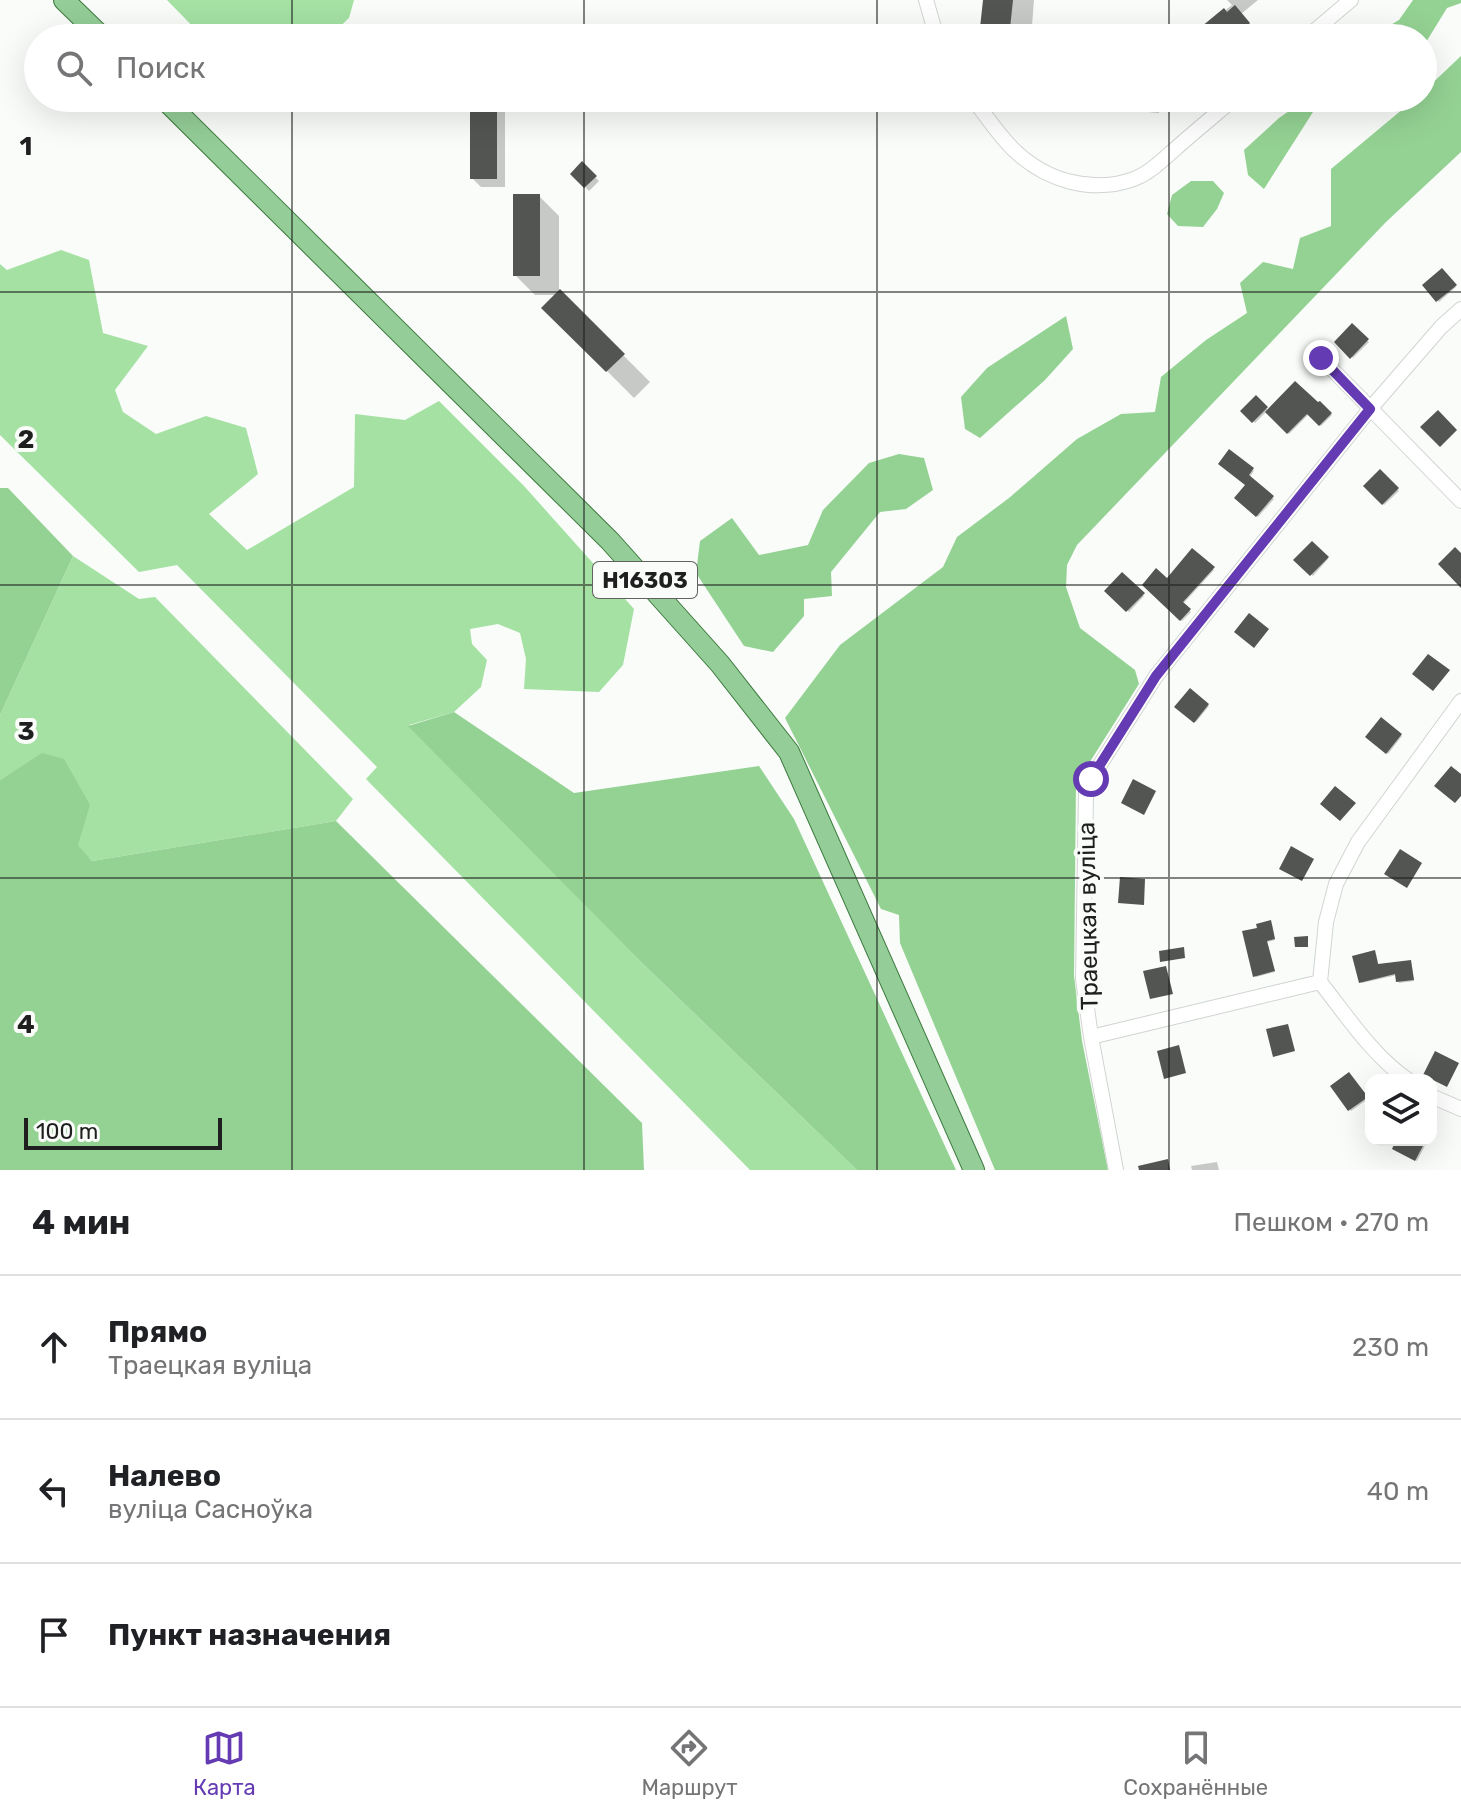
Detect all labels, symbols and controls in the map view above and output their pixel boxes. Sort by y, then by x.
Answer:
search box [24,24,1437,112]
icon: search [52,46,96,90]
text: Поиск [116,50,206,86]
text: 1 [20,131,32,162]
route end [1303,340,1339,376]
text: 2 [18,424,34,455]
road number: Н16303 [593,562,697,598]
text: 3 [17,716,35,747]
route start [1073,761,1109,797]
street label: Траецкая вуліца [1072,822,1104,1010]
text: 4 [17,1009,35,1040]
map controls [1365,1074,1437,1146]
button: layers [1365,1074,1437,1146]
scale bar [24,1114,222,1150]
text: 100 m [36,1118,98,1145]
text: 4 мин [32,1202,130,1243]
text: Пешком · 270 m [1234,1207,1429,1238]
text: Прямо [108,1314,207,1350]
icon: ahead [32,1325,76,1369]
text: 230 m [1352,1332,1429,1363]
text: Траецкая вуліца [108,1350,312,1381]
text: Налево [108,1458,221,1494]
icon: left [32,1469,76,1513]
text: 40 m [1367,1476,1429,1507]
text: вуліца Сасноўка [108,1494,313,1525]
icon: arrive [32,1613,76,1657]
text: Пункт назначения [108,1617,391,1653]
tab: Карта [193,1726,256,1801]
tab: Маршрут [641,1726,737,1801]
tab: Сохранённые [1123,1726,1268,1801]

